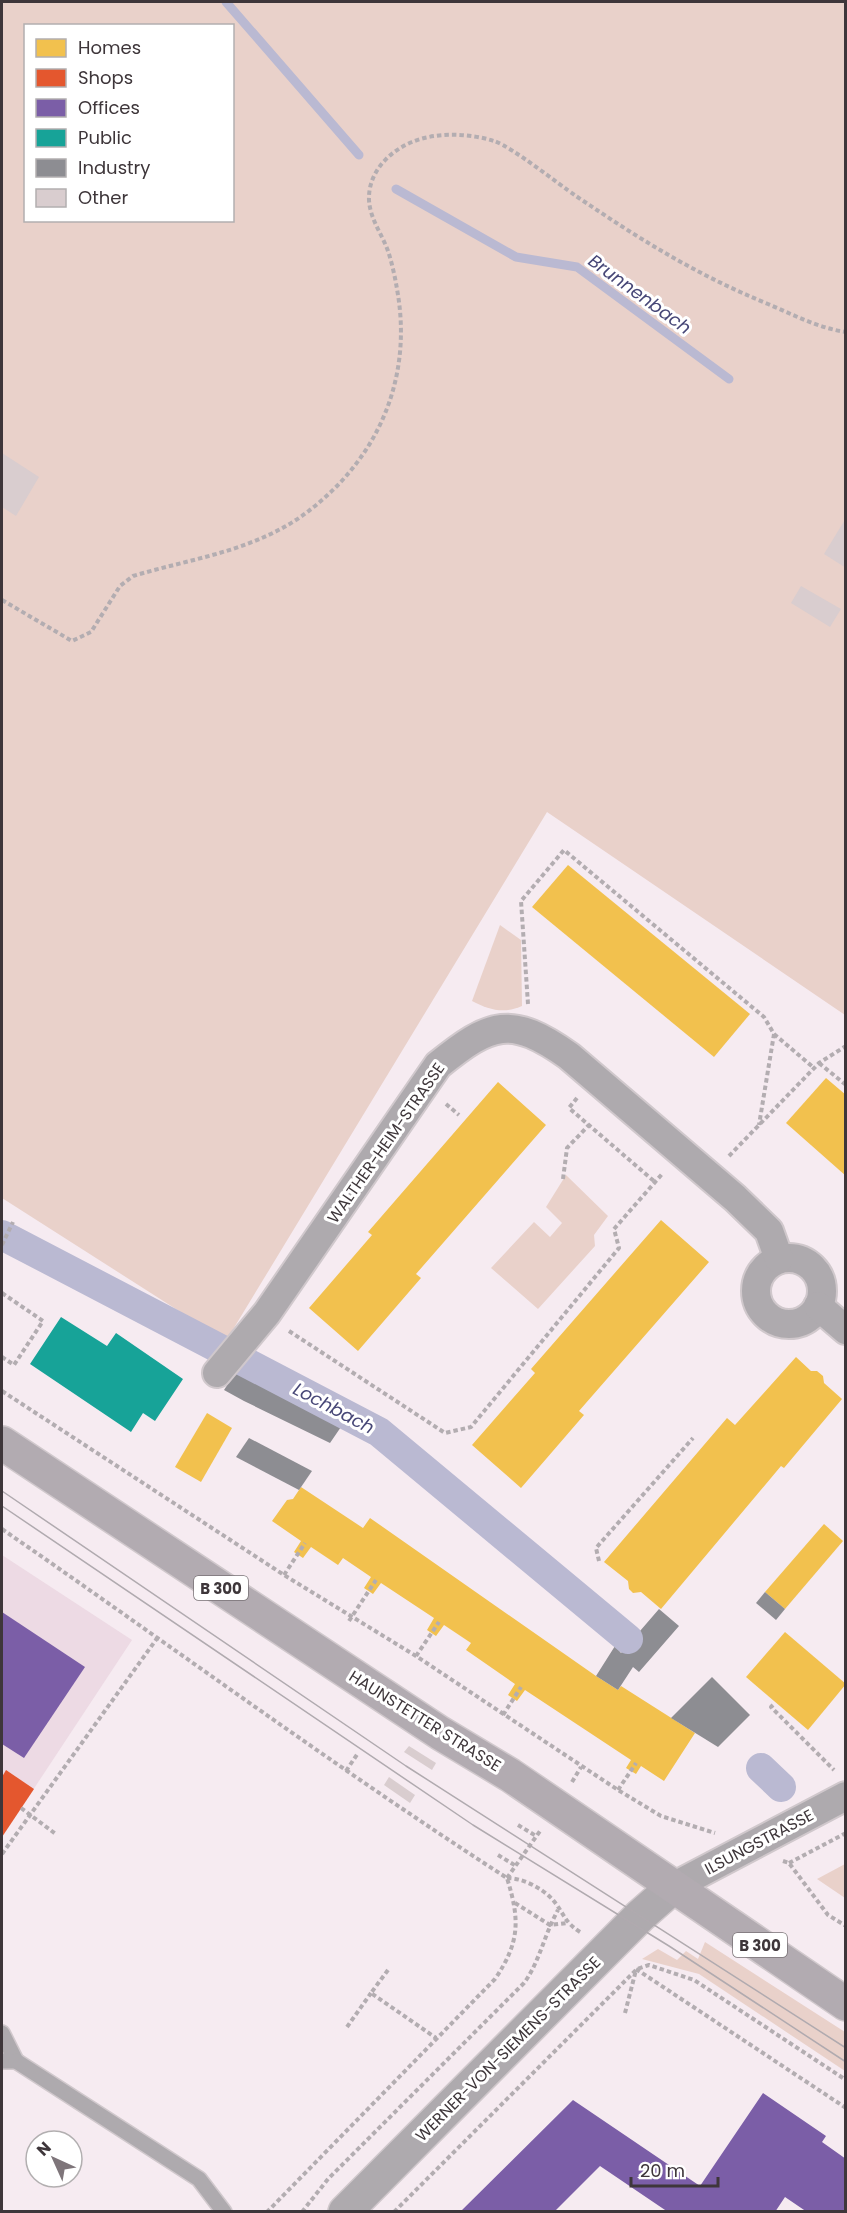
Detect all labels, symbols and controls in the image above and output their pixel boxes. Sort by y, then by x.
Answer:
legend [24,24,234,222]
text: Homes [78,35,141,60]
text: Shops [78,65,133,90]
text: Offices [78,95,140,120]
text: Public [78,125,132,150]
text: Industry [78,155,150,180]
text: Other [78,185,128,210]
water label: Brunnenbach [583,248,697,340]
street label: WALTHER-HEIM-STRASSE [322,1058,450,1228]
water label: Lochbach [289,1376,379,1440]
road number: B 300 [194,1576,248,1600]
street label: HAUNSTETTER STRASSE [345,1665,505,1777]
street label: ILSUNGSTRASSE [700,1804,818,1880]
road number: B 300 [733,1933,787,1957]
street label: WERNER-VON-SIEMENS-STRASSE [410,1951,606,2147]
north arrow [24,2129,84,2189]
text: N [31,2136,56,2161]
scale bar [631,2150,718,2188]
text: 20 m [640,2158,685,2183]

